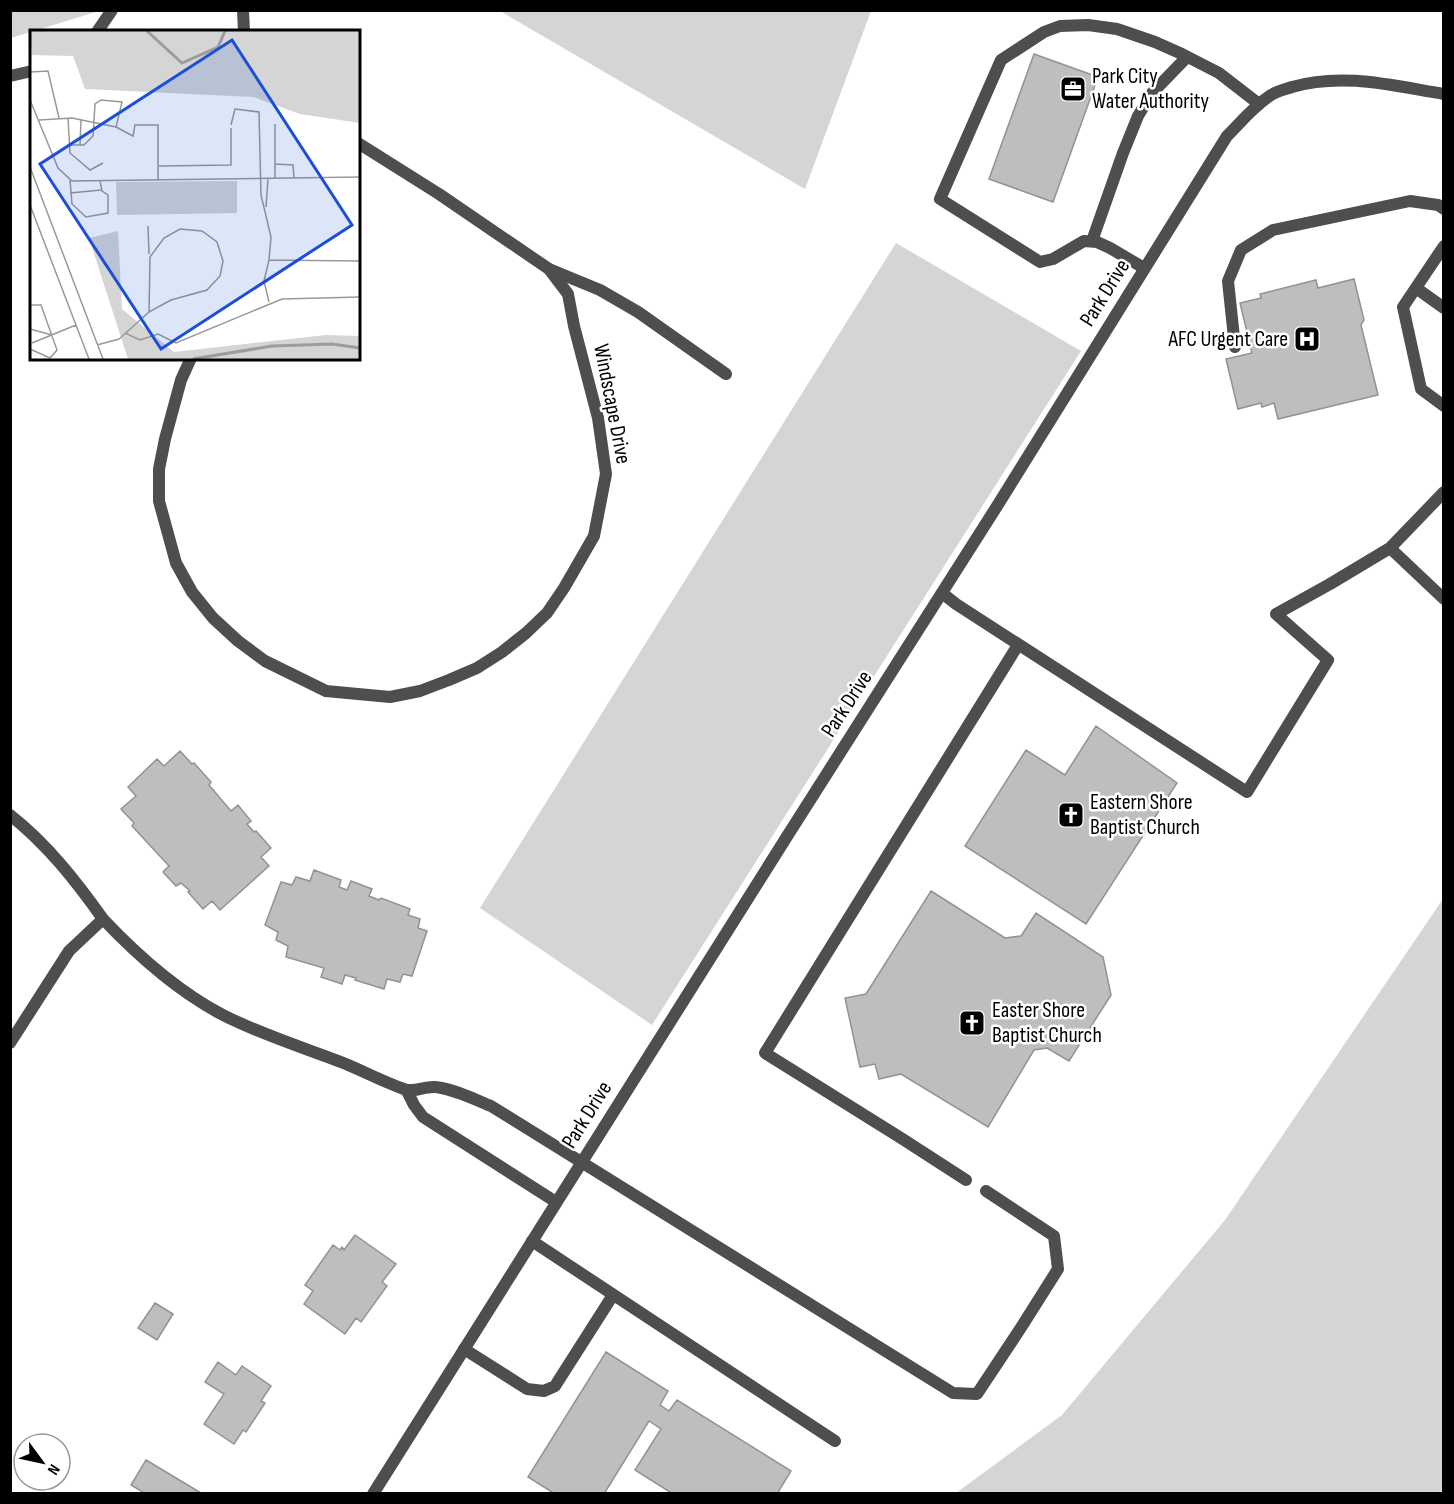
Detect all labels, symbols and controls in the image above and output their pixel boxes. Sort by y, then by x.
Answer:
inset map [30,30,360,360]
place label: Park City Water Authority [1092,63,1209,115]
office icon: Park City Water Authority [1058,74,1088,104]
street label: Park Drive [1074,254,1136,332]
hospital icon: AFC Urgent Care [1292,324,1322,354]
place label: AFC Urgent Care [1168,326,1288,353]
street label: Windscape Drive [587,342,637,466]
street label: Park Drive [815,666,879,742]
place label: Eastern Shore Baptist Church [1090,789,1200,841]
church icon: Eastern Shore Baptist Church [1056,800,1086,830]
place label: Easter Shore Baptist Church [992,997,1102,1049]
church icon: Easter Shore Baptist Church [957,1008,987,1038]
street label: Park Drive [556,1076,618,1154]
north arrow [12,1432,72,1492]
text: N [43,1461,64,1478]

